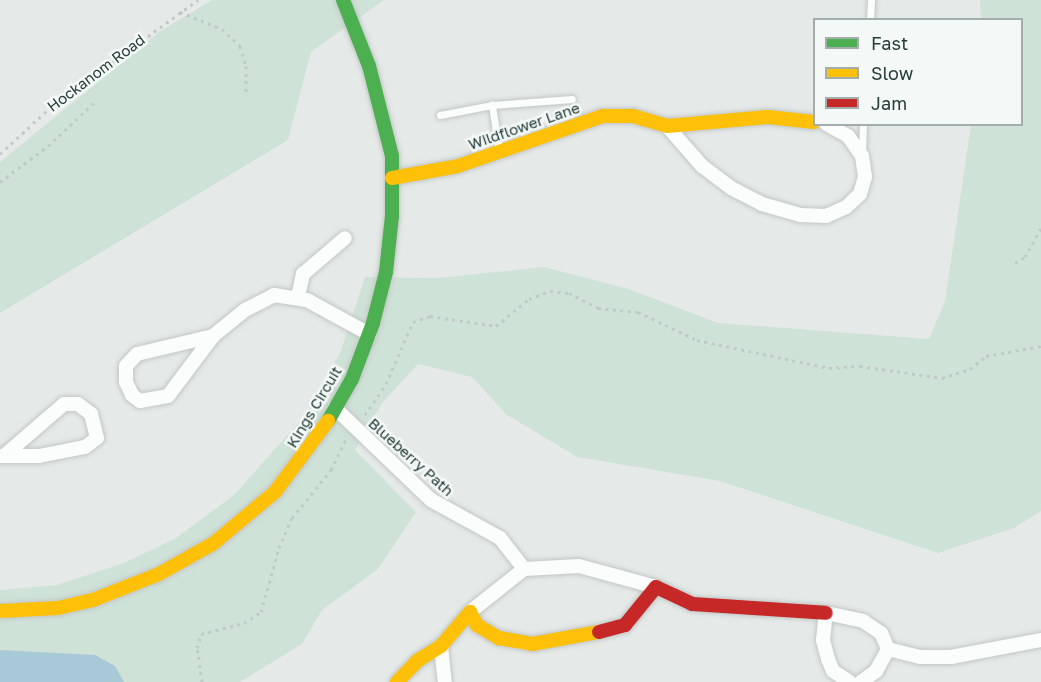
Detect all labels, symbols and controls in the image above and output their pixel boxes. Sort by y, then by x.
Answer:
legend [813,18,1023,126]
street label: Hockanom Road [44,30,148,116]
text: Fast [871,32,908,54]
text: Slow [871,62,913,84]
text: Jam [871,92,907,114]
street label: Wildflower Lane [466,98,582,154]
street label: Kings Circuit [283,363,345,451]
street label: Blueberry Path [365,414,457,500]

